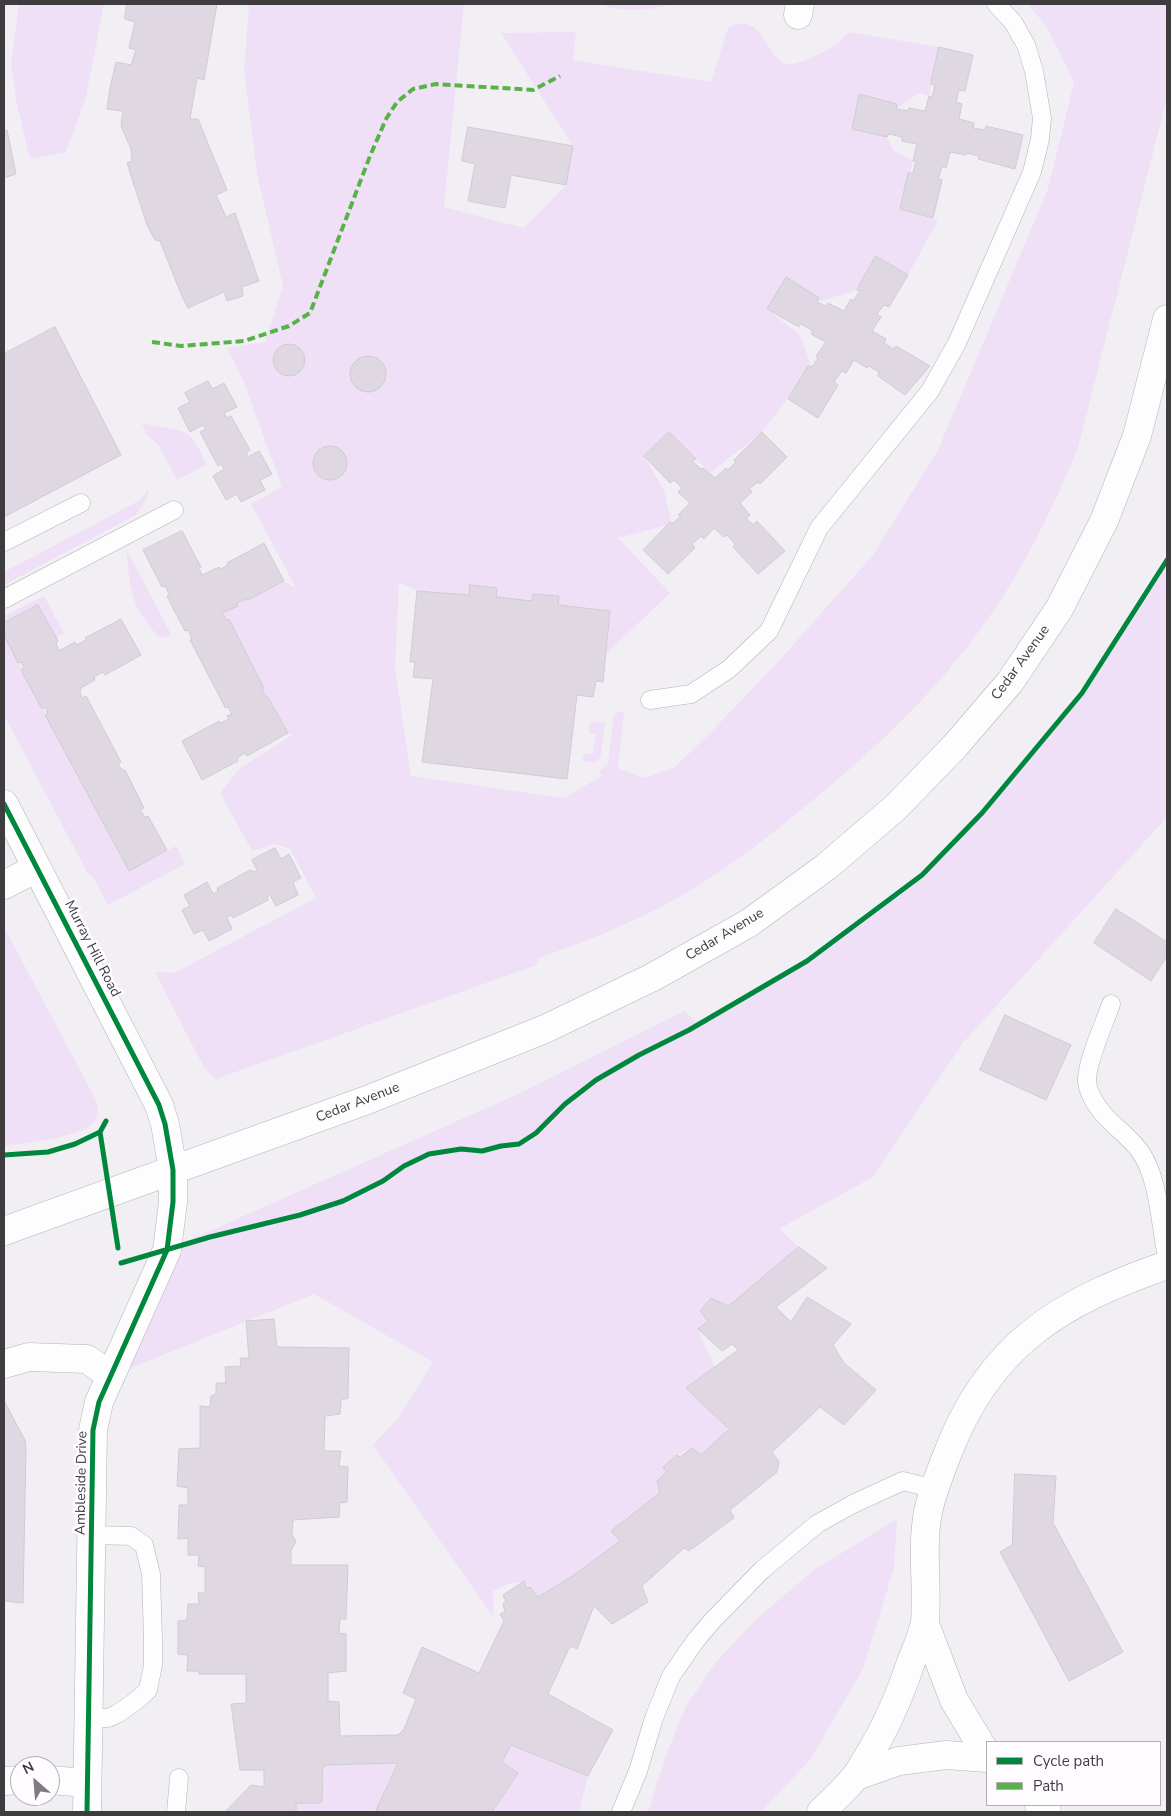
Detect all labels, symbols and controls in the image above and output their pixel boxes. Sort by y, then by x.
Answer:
street label: Cedar Avenue [988,622,1054,704]
street label: Murray Hill Road [60,898,124,1000]
street label: Cedar Avenue [683,905,767,965]
street label: Cedar Avenue [314,1079,402,1127]
street label: Ambleside Drive [73,1431,91,1535]
legend [986,1741,1161,1806]
text: Cycle path [1033,1751,1104,1771]
north arrow [10,1756,60,1806]
text: N [19,1757,37,1779]
text: Path [1033,1776,1064,1796]

